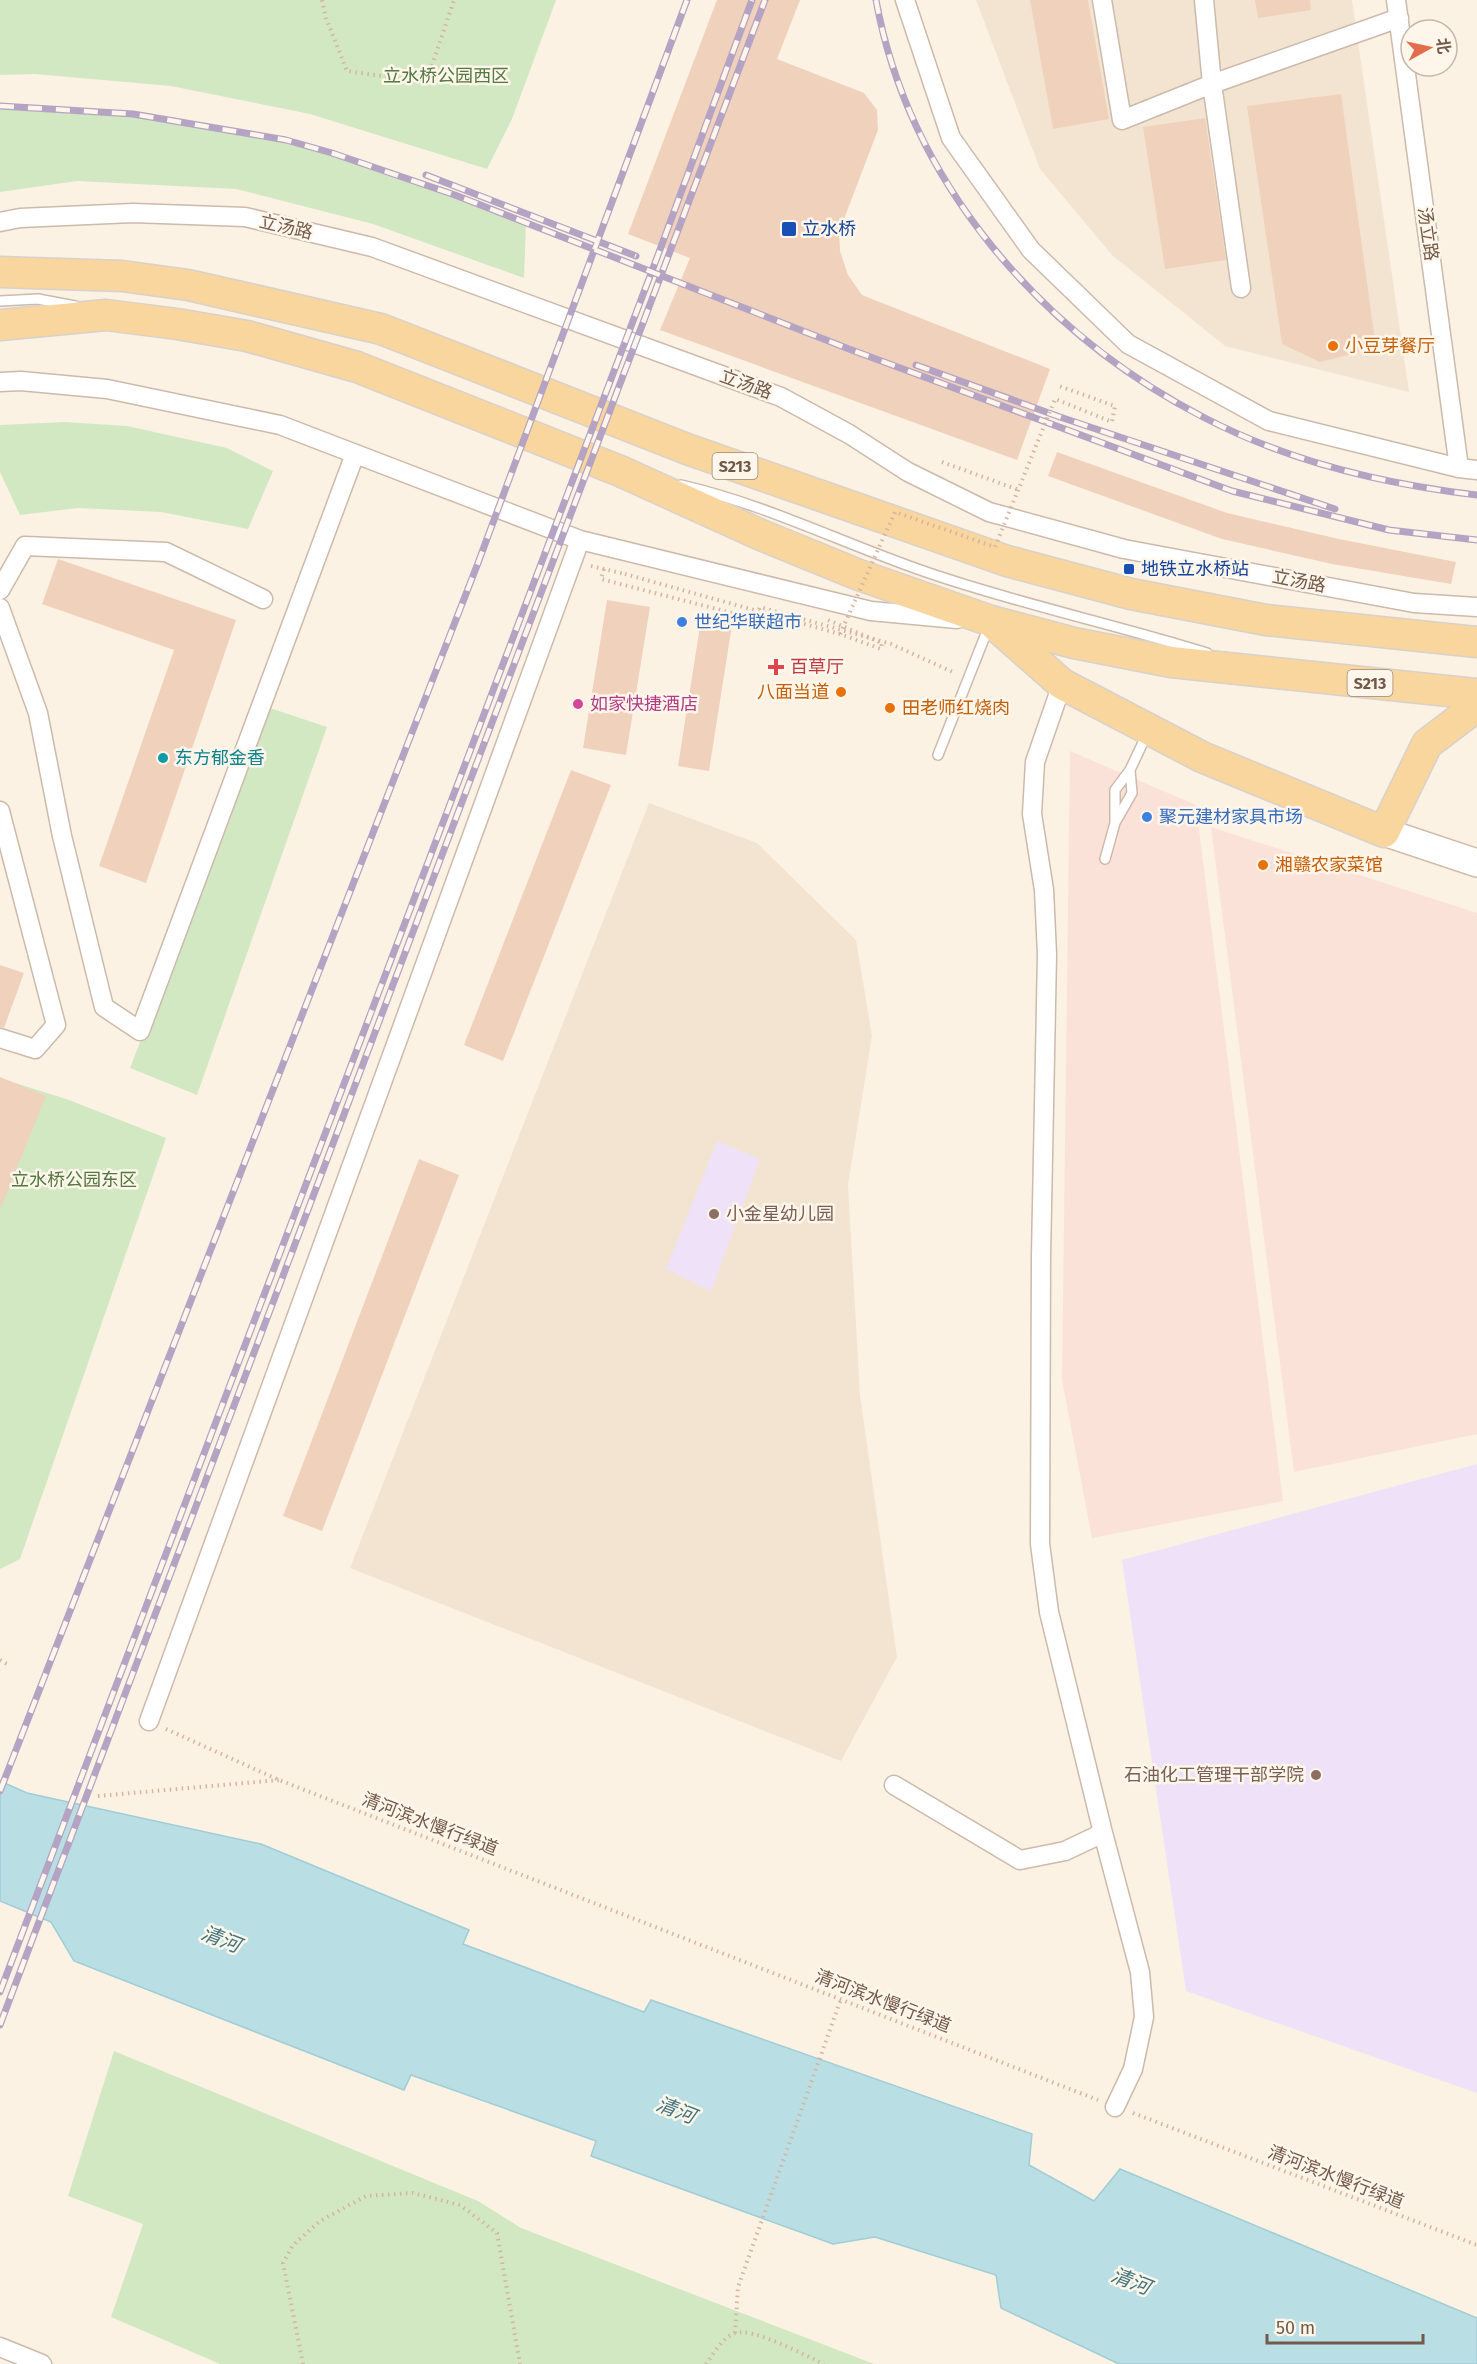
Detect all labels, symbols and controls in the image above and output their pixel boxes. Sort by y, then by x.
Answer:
north arrow [1399,18,1459,78]
text: 北 [1433,37,1454,55]
park label: 立水桥公园西区 [383,65,509,87]
street label: 汤立路 [1413,206,1443,262]
street label: 立汤路 [257,210,315,244]
place label: 立水桥 [802,218,856,240]
marker: 立水桥 [780,220,798,238]
place label: 小豆芽餐厅 [1345,335,1435,357]
marker: 小豆芽餐厅 [1326,339,1340,353]
street label: 立汤路 [717,364,775,404]
road number: S213 [712,453,758,479]
place label: 地铁立水桥站 [1141,558,1249,580]
marker: 地铁立水桥站 [1122,562,1136,576]
street label: 立汤路 [1270,565,1328,597]
place label: 世纪华联超市 [694,611,802,633]
marker: 世纪华联超市 [675,615,689,629]
place label: 百草厅 [790,656,844,678]
marker: 百草厅 [767,658,785,676]
road number: S213 [1348,670,1392,696]
place label: 八面当道 [757,681,829,703]
marker: 八面当道 [834,685,848,699]
place label: 如家快捷酒店 [590,693,698,715]
marker: 如家快捷酒店 [571,697,585,711]
place label: 田老师红烧肉 [902,697,1010,719]
marker: 田老师红烧肉 [883,701,897,715]
place label: 东方郁金香 [175,747,265,769]
marker: 东方郁金香 [156,751,170,765]
place label: 聚元建材家具市场 [1159,806,1303,828]
marker: 聚元建材家具市场 [1140,810,1154,824]
place label: 湘赣农家菜馆 [1275,854,1383,876]
marker: 湘赣农家菜馆 [1256,858,1270,872]
park label: 立水桥公园东区 [11,1169,137,1191]
place label: 小金星幼儿园 [726,1203,834,1225]
marker: 小金星幼儿园 [707,1207,721,1221]
place label: 石油化工管理干部学院 [1124,1764,1304,1786]
marker: 石油化工管理干部学院 [1309,1768,1323,1782]
street label: 清河滨水慢行绿道 [359,1788,501,1860]
water label: 清河 [198,1921,248,1959]
street label: 清河滨水慢行绿道 [812,1965,954,2037]
water label: 清河 [653,2092,703,2130]
street label: 清河滨水慢行绿道 [1265,2141,1407,2213]
water label: 清河 [1108,2263,1158,2301]
scale bar [1267,2307,1423,2345]
text: 50 m [1276,2317,1315,2339]

